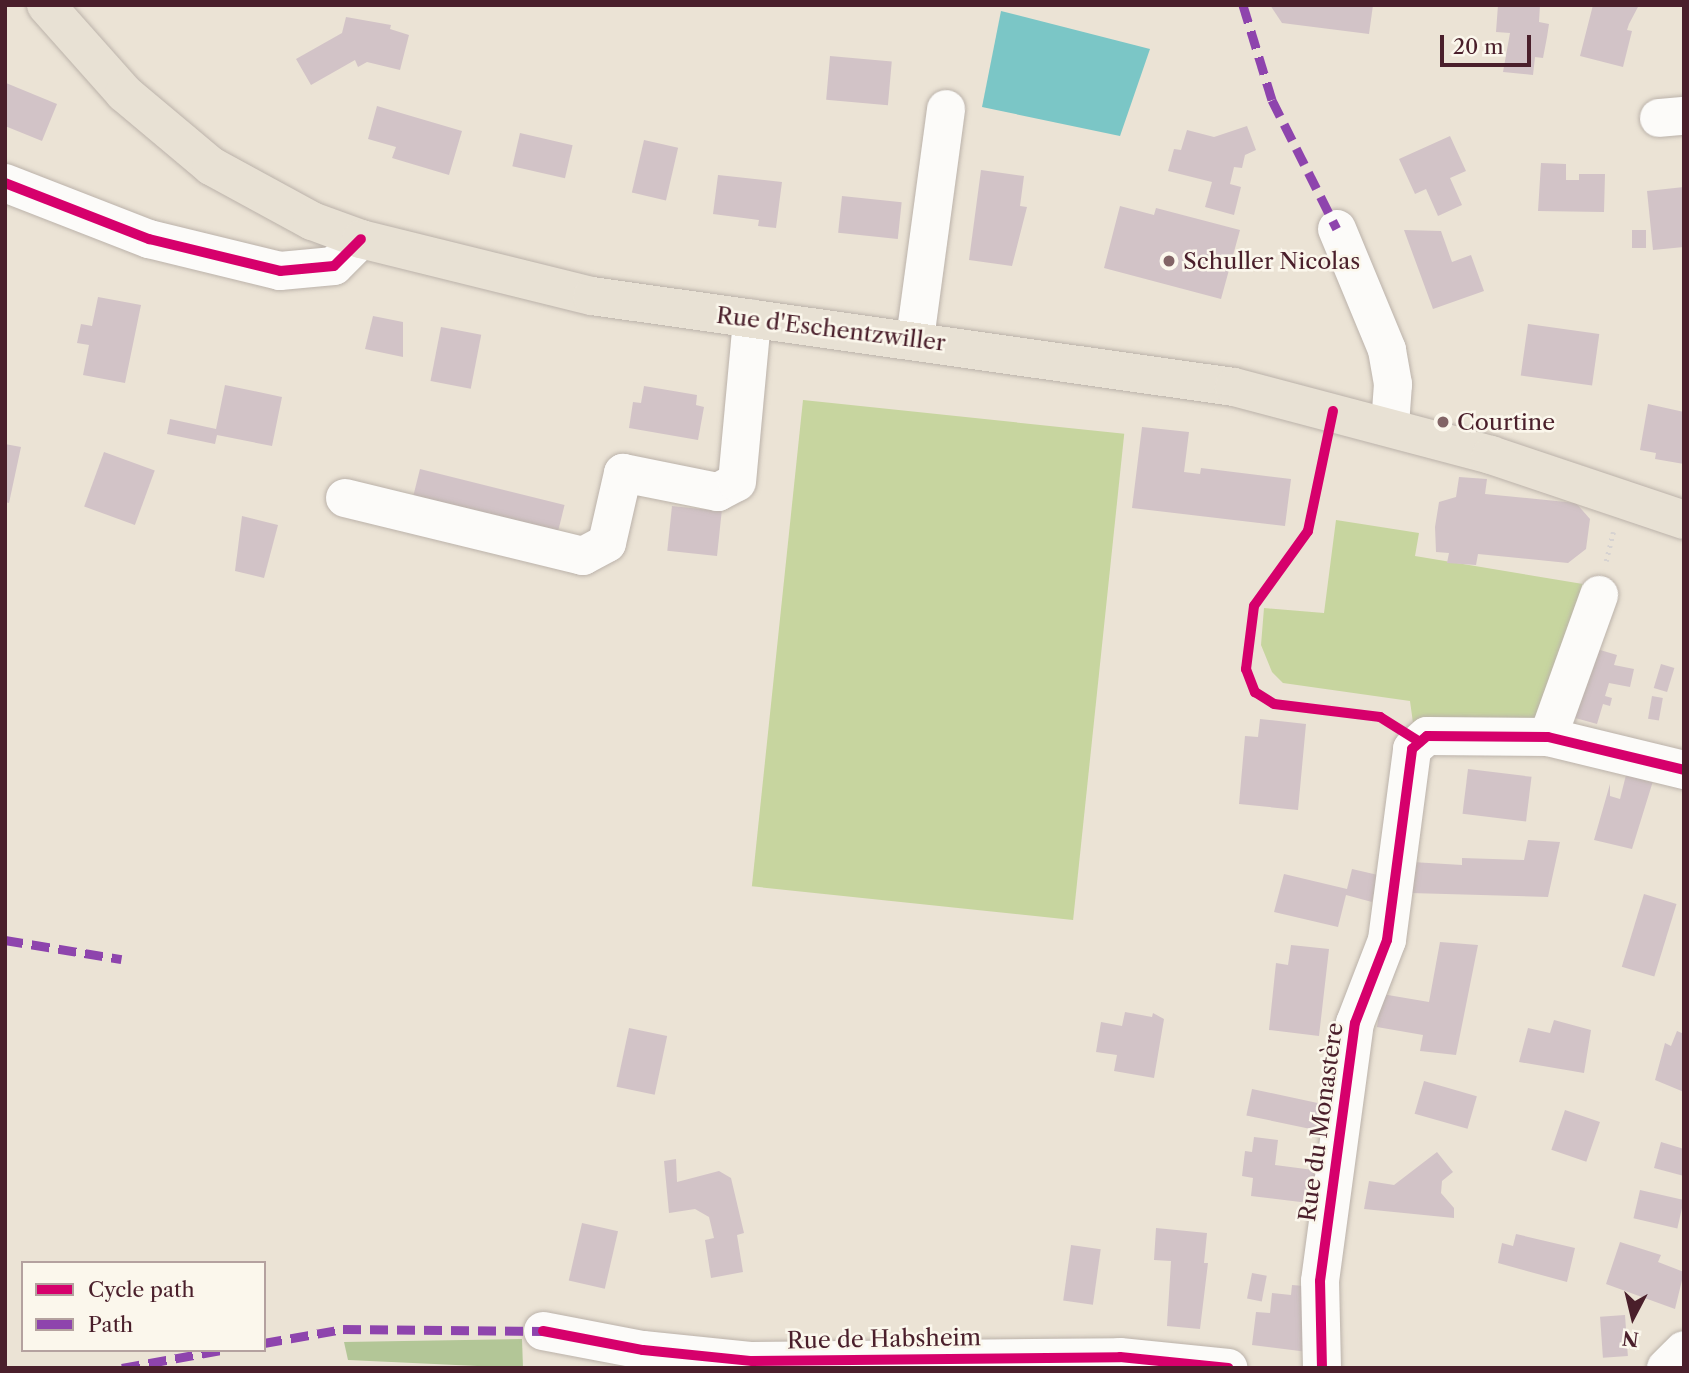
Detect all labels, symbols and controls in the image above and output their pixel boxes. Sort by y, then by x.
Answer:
scale bar [1444,21,1535,65]
text: 20 m [1453,34,1504,59]
place label: Schuller Nicolas [1183,247,1361,275]
marker: Schuller Nicolas [1161,253,1177,269]
street label: Rue d'Eschentzwiller [715,301,947,357]
place label: Courtine [1457,408,1555,436]
marker: Courtine [1435,414,1451,430]
street label: Rue du Monastère [1293,1021,1349,1223]
legend [21,1261,266,1352]
text: Cycle path [88,1277,195,1302]
north arrow [1598,1282,1668,1352]
text: Path [88,1312,133,1337]
street label: Rue de Habsheim [787,1324,981,1354]
text: N [1621,1326,1640,1351]

